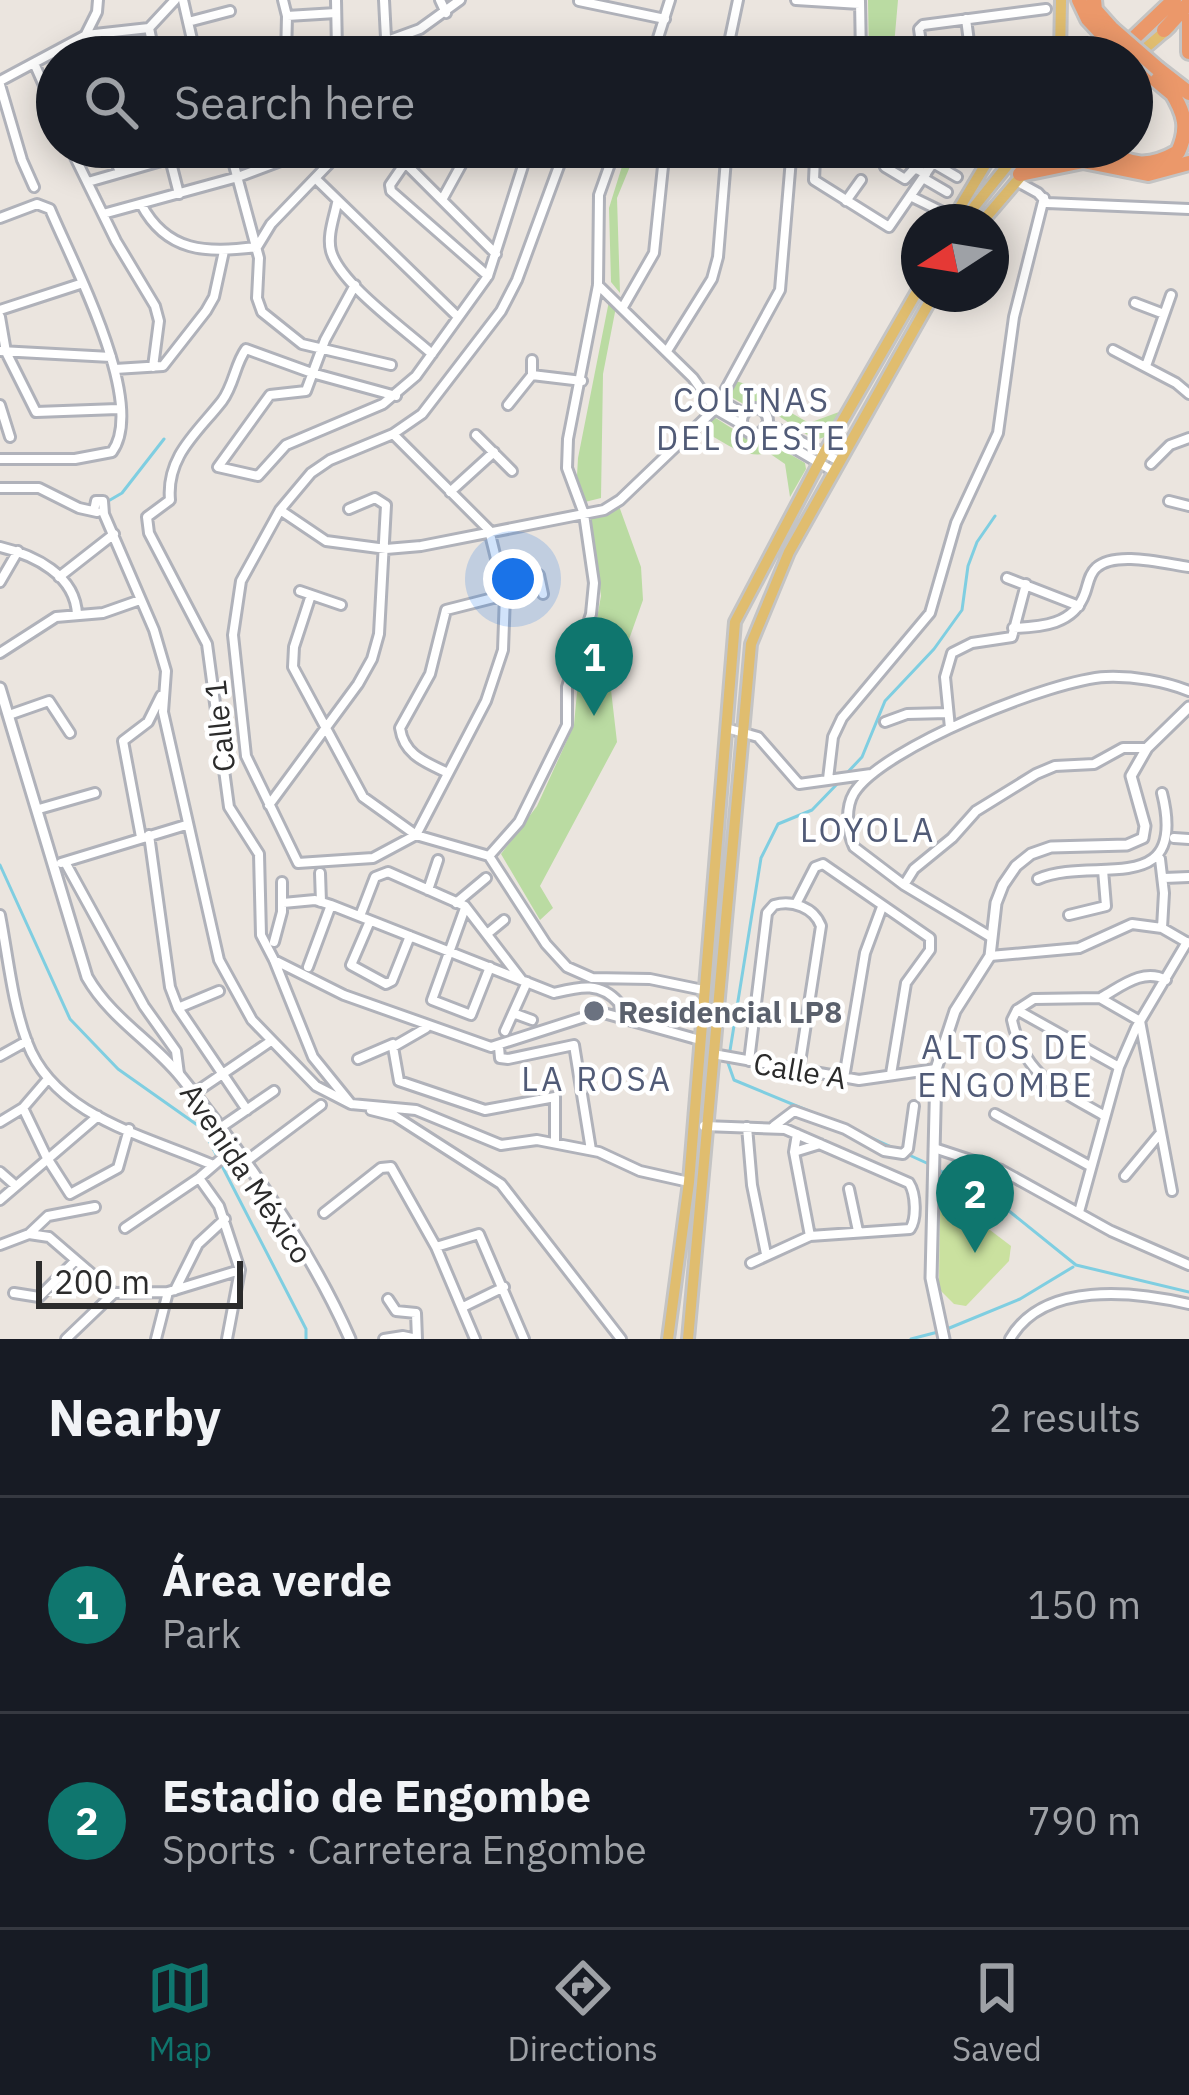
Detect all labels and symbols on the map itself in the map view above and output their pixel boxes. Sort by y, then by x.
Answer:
north arrow [901,204,1009,312]
district label: COLINAS DEL OESTE [656,378,848,459]
your location [483,549,543,609]
pin: 1 [555,617,633,716]
street label: Calle 1 [195,678,243,774]
district label: LOYOLA [800,808,936,851]
place label: Residencial LP8 [618,992,842,1031]
marker: Residencial LP8 [581,998,607,1024]
district label: ALTOS DE ENGOMBE [917,1025,1095,1106]
street label: Calle A [751,1043,849,1097]
district label: LA ROSA [521,1057,673,1100]
street label: Avenida México [172,1075,322,1271]
pin: 2 [936,1154,1014,1253]
scale bar [36,1255,243,1308]

